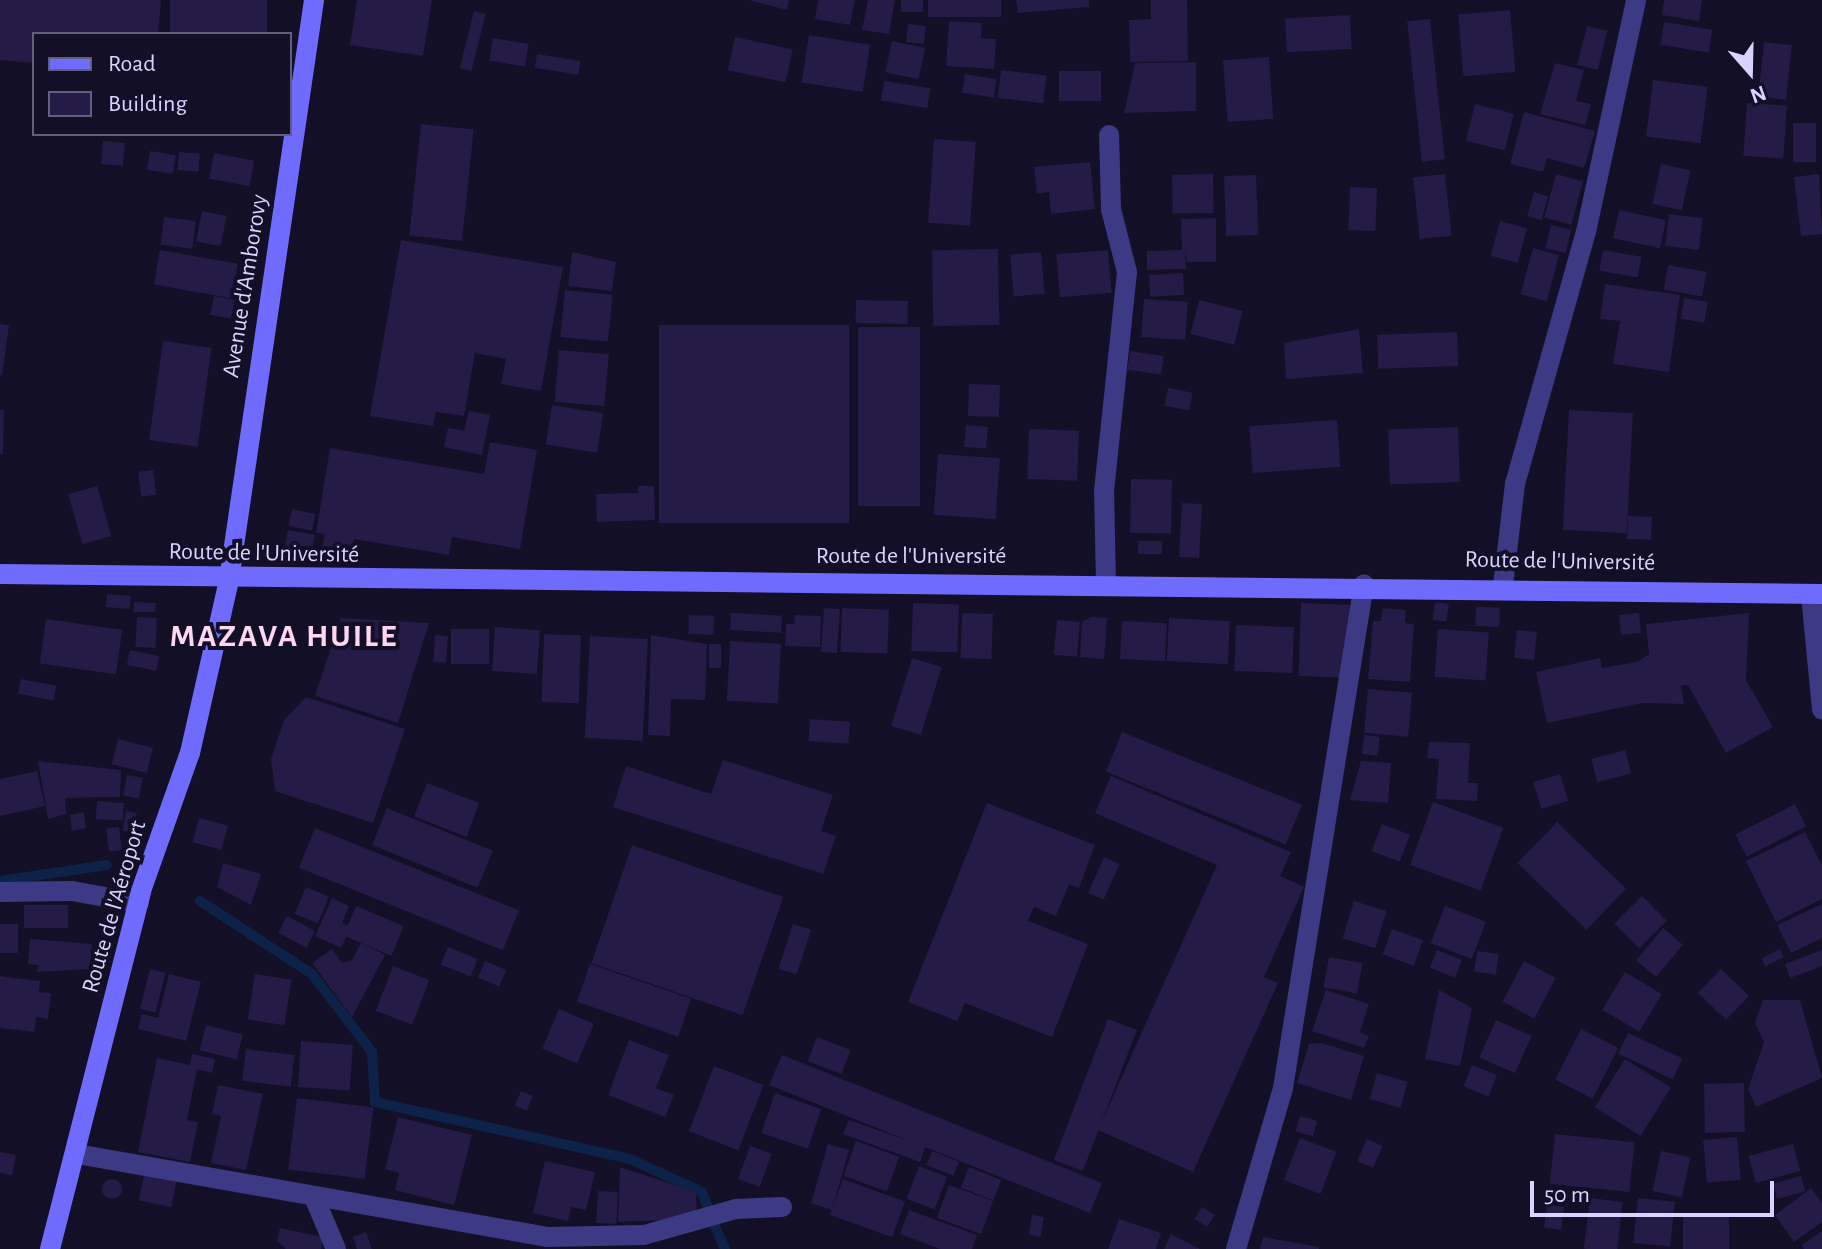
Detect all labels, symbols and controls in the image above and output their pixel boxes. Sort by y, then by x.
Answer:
legend [32,32,292,136]
north arrow [1710,32,1790,112]
text: Road [108,52,156,76]
text: N [1747,82,1769,108]
text: Building [108,92,187,116]
street label: Avenue d'Amborovy [217,192,275,380]
street label: Route de l'Université [168,538,360,570]
street label: Route de l'Université [816,543,1006,571]
street label: Route de l'Université [1464,546,1656,578]
district label: MAZAVA HUILE [170,617,398,655]
street label: Route de l'Aéroport [77,818,153,996]
scale bar [1534,1165,1778,1215]
text: 50 m [1544,1183,1590,1207]

